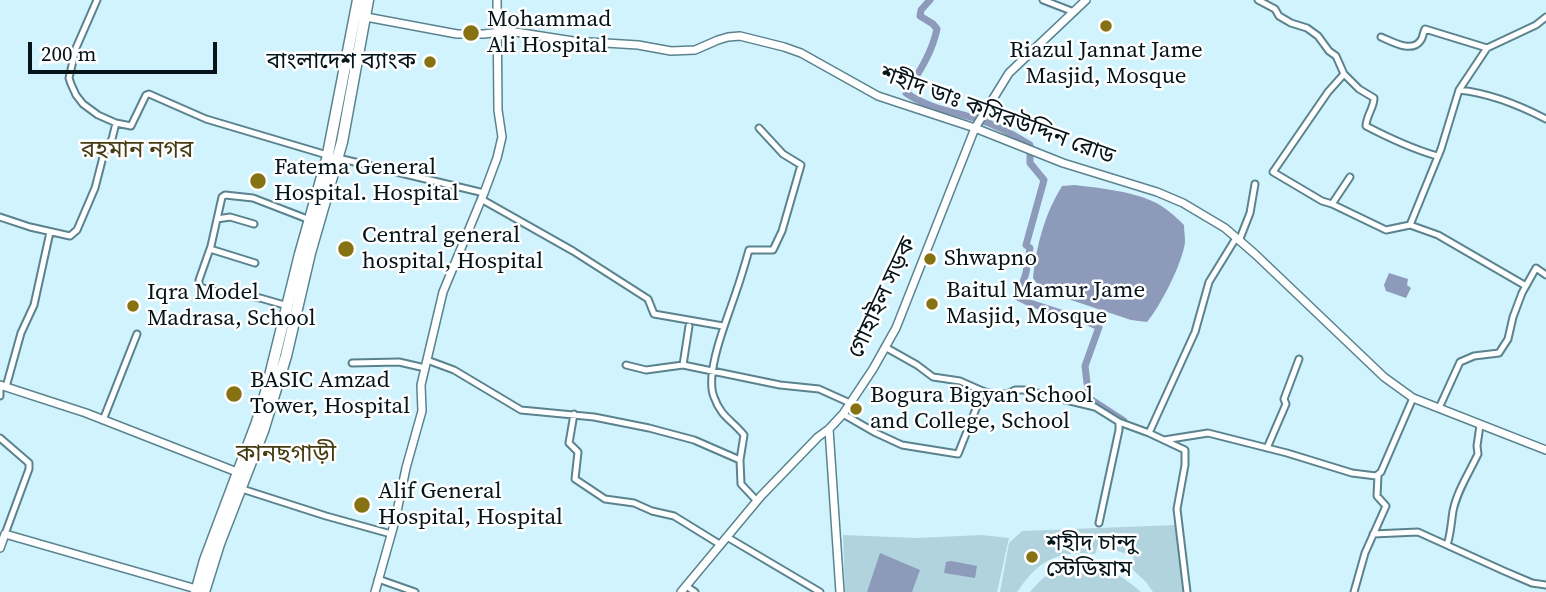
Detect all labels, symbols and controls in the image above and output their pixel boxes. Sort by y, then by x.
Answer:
place label: Mohammad Ali Hospital [487,6,611,60]
marker: Riazul Jannat Jame Masjid, Mosque [1098,18,1114,34]
marker: Mohammad Ali Hospital [461,23,481,43]
scale bar [32,28,220,72]
place label: Riazul Jannat Jame Masjid, Mosque [1009,37,1203,91]
text: 200 m [41,39,96,68]
place label: বাংলাদেশ ব্যাংক [266,48,416,76]
marker: বাংলাদেশ ব্যাংক [422,54,438,70]
street label: শহীদ ডাঃ কসিরউদ্দিন রোড [876,61,1118,171]
district label: রহমান নগর [81,137,193,165]
place label: Fatema General Hospital. Hospital [274,154,459,208]
marker: Fatema General Hospital. Hospital [248,171,268,191]
place label: Central general hospital, Hospital [362,222,543,276]
street label: গোহাইল সড়ক [843,233,923,363]
marker: Central general hospital, Hospital [336,239,356,259]
place label: Shwapno [944,245,1037,273]
marker: Shwapno [922,251,938,267]
place label: Baitul Mamur Jame Masjid, Mosque [946,277,1145,331]
place label: Iqra Model Madrasa, School [147,279,316,333]
marker: Baitul Mamur Jame Masjid, Mosque [924,296,940,312]
marker: Iqra Model Madrasa, School [125,298,141,314]
place label: BASIC Amzad Tower, Hospital [250,367,410,421]
place label: Bogura Bigyan School and College, School [870,382,1093,436]
marker: BASIC Amzad Tower, Hospital [224,384,244,404]
marker: Bogura Bigyan School and College, School [848,401,864,417]
district label: কানছগাড়ী [236,441,336,469]
place label: Alif General Hospital, Hospital [378,478,563,532]
marker: Alif General Hospital, Hospital [352,495,372,515]
place label: শহীদ চান্দু স্টেডিয়াম [1046,530,1136,584]
marker: শহীদ চান্দু স্টেডিয়াম [1024,549,1040,565]

